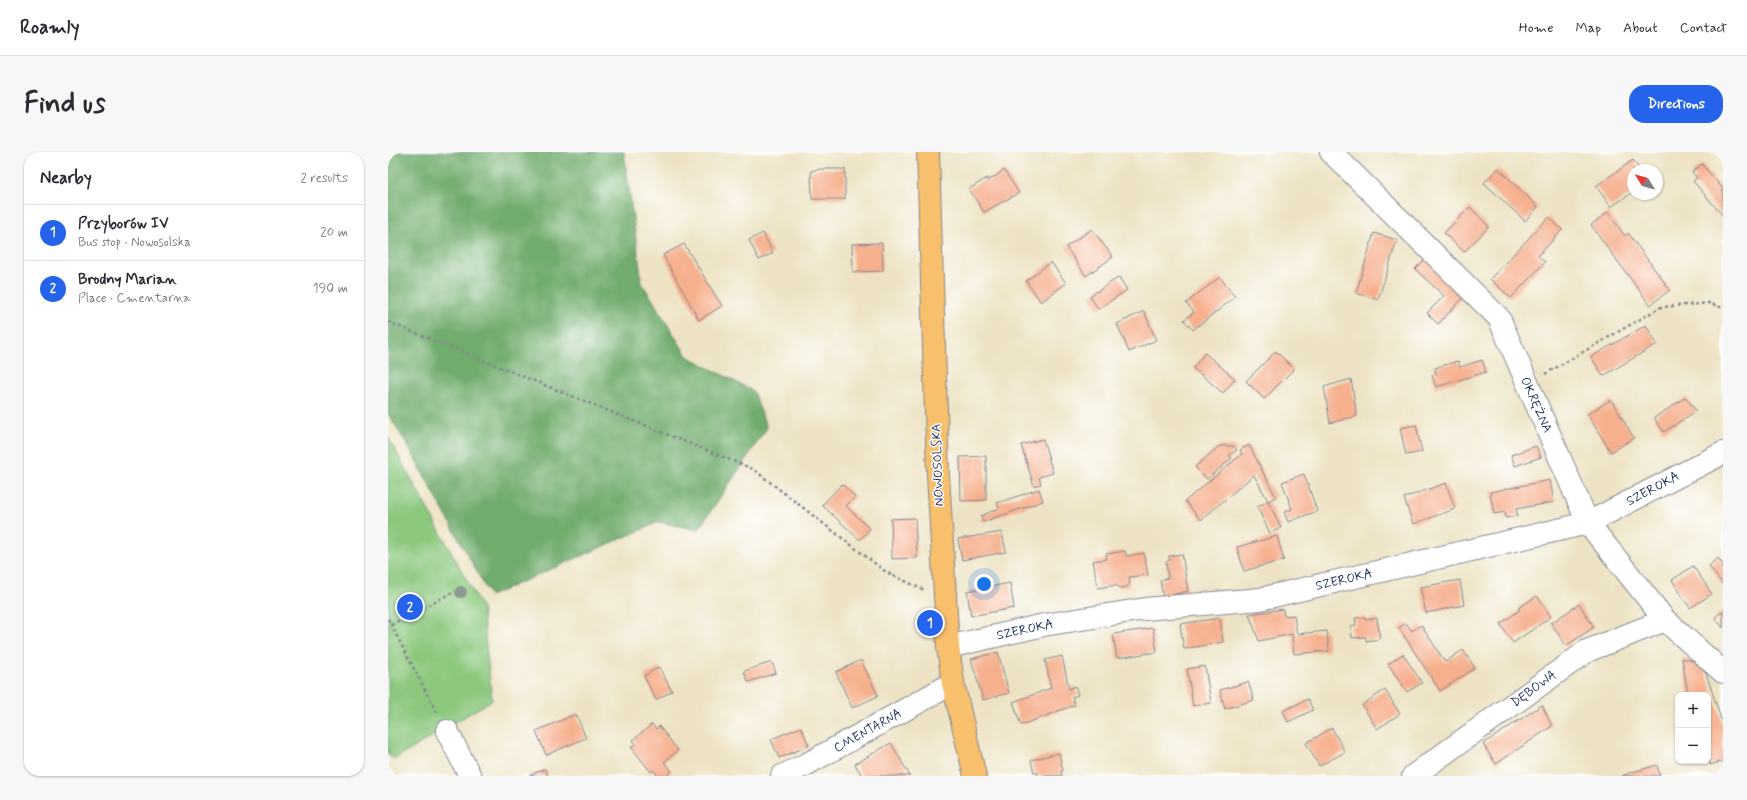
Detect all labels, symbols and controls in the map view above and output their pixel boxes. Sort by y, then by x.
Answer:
text: Roamly [20,15,79,40]
text: Home [1519,19,1553,37]
text: Map [1575,19,1601,37]
text: About [1623,19,1658,37]
text: Contact [1680,19,1727,37]
button: Directions [1629,85,1723,123]
text: Find us [24,86,105,123]
north arrow [1627,164,1663,200]
text: Nearby [40,167,92,189]
text: 2 results [301,170,348,187]
text: Przyborów IV [78,214,168,234]
text: 1 [50,224,56,241]
text: 20 m [320,224,348,241]
text: Bus stop · Nowosolska [78,234,191,251]
text: Brodny Marian [78,270,177,290]
text: 2 [50,280,56,297]
text: 190 m [313,280,348,297]
text: Place · Cmentarna [78,290,191,307]
street label: OKRĘŻNA [1516,374,1556,436]
street label: NOWOSOLSKA [928,423,948,507]
street label: SZEROKA [1623,468,1683,510]
street label: SZEROKA [1314,565,1374,595]
your location [974,574,994,594]
pin: 2 [397,592,423,622]
pin: 1 [917,608,943,638]
street label: SZEROKA [995,616,1055,644]
street label: DĘBOWA [1508,667,1560,711]
map controls [1675,692,1711,764]
button: + [1675,692,1711,728]
street label: CMENTARNA [831,705,905,757]
button: − [1675,728,1711,764]

